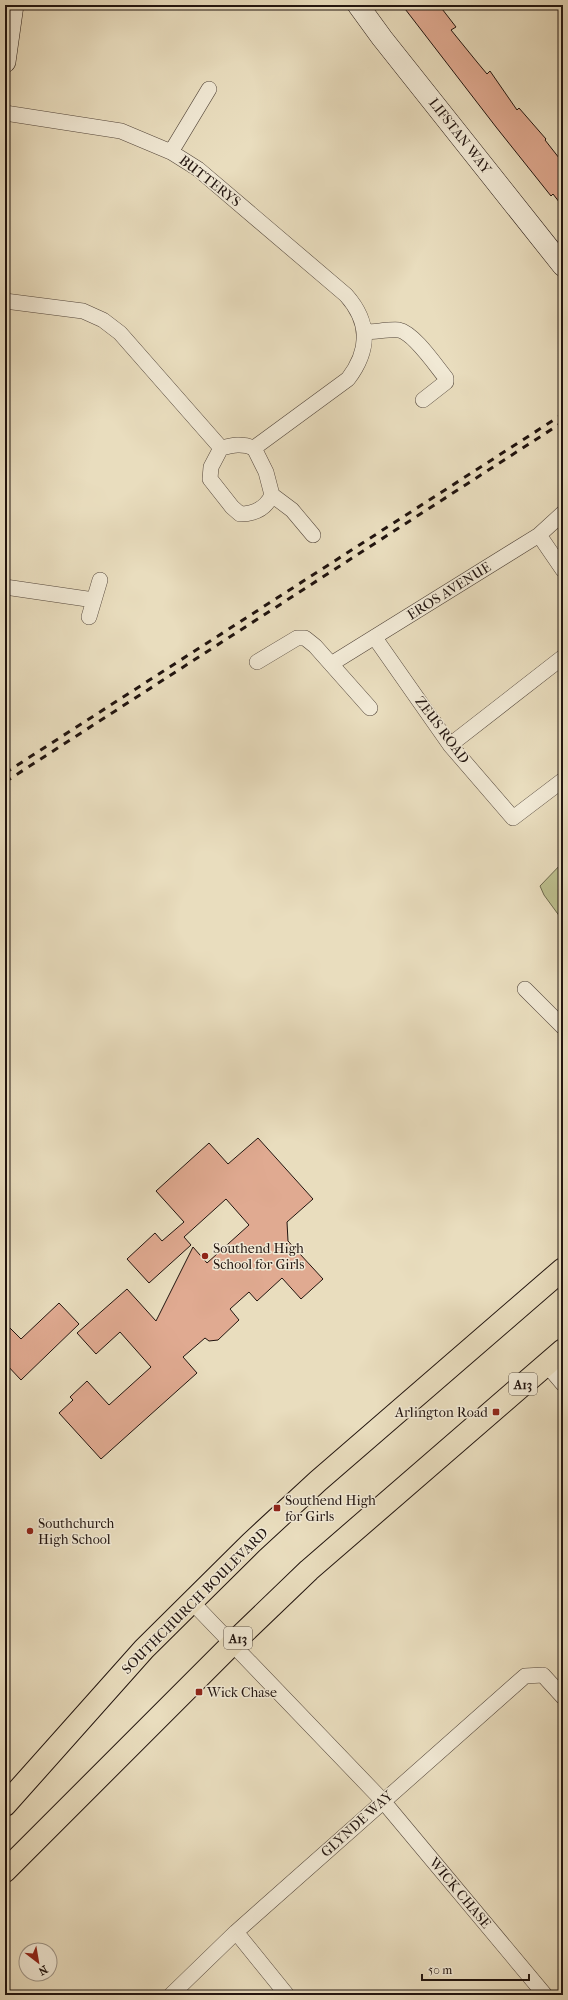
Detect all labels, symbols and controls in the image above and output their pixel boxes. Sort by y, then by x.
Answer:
street label: LIFSTAN WAY [425,95,495,178]
street label: BUTTERYS [176,152,244,210]
street label: EROS AVENUE [404,558,494,624]
street label: ZEUS ROAD [411,693,473,767]
place label: Southend High School for Girls [213,1240,304,1273]
marker: Southend High School for Girls [200,1251,210,1261]
road number: A13 [509,1373,537,1395]
place label: Arlington Road [394,1404,488,1421]
marker: Arlington Road [491,1407,501,1417]
place label: Southend High for Girls [285,1492,376,1525]
marker: Southend High for Girls [272,1503,282,1513]
place label: Southchurch High School [38,1515,115,1548]
street label: SOUTHCHURCH BOULEVARD [118,1524,272,1678]
marker: Southchurch High School [25,1526,35,1536]
road number: A13 [224,1627,252,1649]
place label: Wick Chase [206,1684,277,1701]
marker: Wick Chase [194,1687,204,1697]
street label: GLYNDE WAY [317,1787,397,1861]
street label: WICK CHASE [425,1853,495,1932]
north arrow [18,1942,58,1982]
scale bar [422,1956,529,1982]
text: N [35,1962,50,1978]
text: 50 m [428,1963,452,1977]

